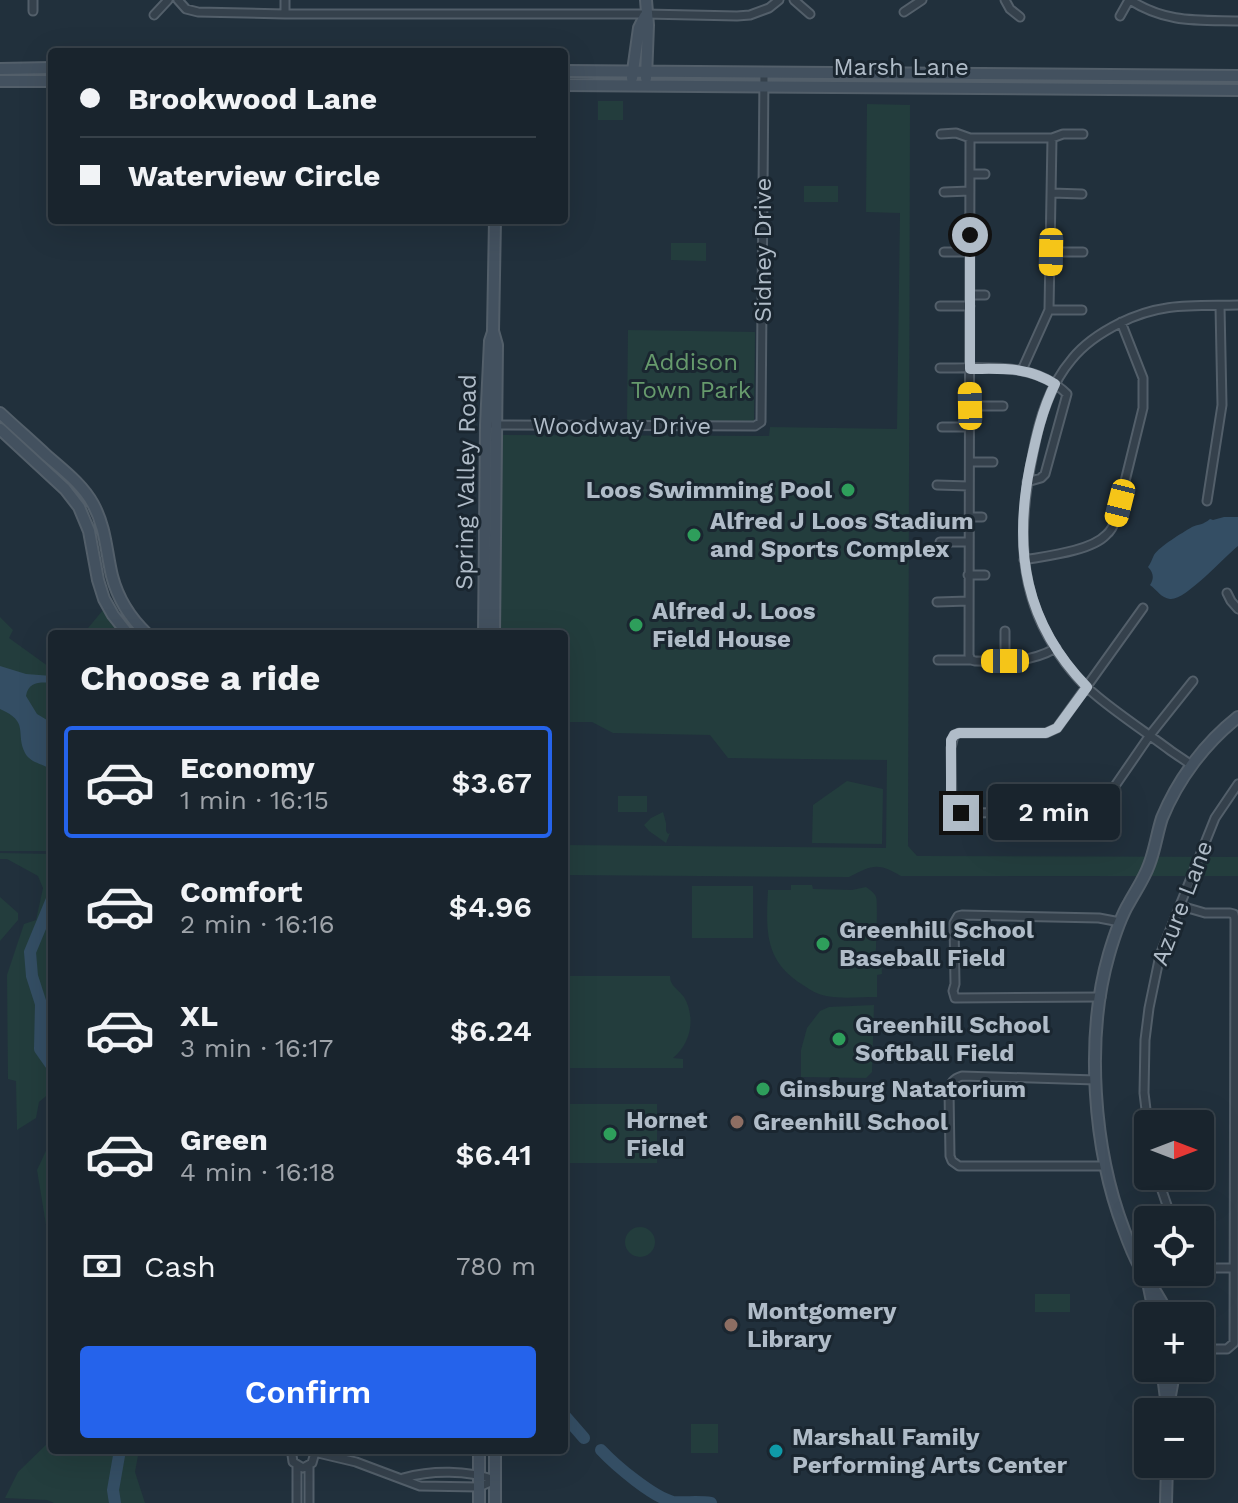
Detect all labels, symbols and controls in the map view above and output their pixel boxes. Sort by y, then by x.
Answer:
street label: Marsh Lane [833,53,969,81]
text: Brookwood Lane [128,81,377,116]
text: Waterview Circle [128,158,380,193]
street label: Sidney Drive [749,178,777,322]
route start [952,217,988,253]
car [1039,228,1063,276]
park label: Addison Town Park [631,348,752,404]
street label: Spring Valley Road [450,374,482,590]
car [958,382,982,430]
street label: Woodway Drive [533,412,711,440]
place label: Loos Swimming Pool [586,476,832,504]
car [1103,477,1137,529]
marker: Loos Swimming Pool [839,481,857,499]
place label: Alfred J Loos Stadium and Sports Complex [710,507,974,563]
marker: Alfred J Loos Stadium and Sports Complex [685,526,703,544]
place label: Alfred J. Loos Field House [652,597,816,653]
marker: Alfred J. Loos Field House [627,616,645,634]
car [981,649,1029,673]
text: Choose a ride [80,657,320,699]
icon: car [84,746,156,818]
text: Economy [180,750,315,785]
text: $3.67 [452,765,532,800]
text: 1 min · 16:15 [180,785,329,815]
callout: 2 min [989,785,1121,841]
route end [943,795,979,831]
text: 2 min [1018,797,1090,827]
street label: Azure Lane [1145,837,1219,969]
icon: car [84,870,156,942]
text: Comfort [180,874,302,909]
text: $4.96 [449,889,532,924]
text: 2 min · 16:16 [180,909,335,939]
place label: Greenhill School Baseball Field [839,916,1034,972]
marker: Greenhill School Baseball Field [814,935,832,953]
icon: car [84,994,156,1066]
text: XL [180,998,218,1033]
place label: Greenhill School Softball Field [855,1011,1050,1067]
text: $6.24 [450,1013,532,1048]
marker: Greenhill School Softball Field [830,1030,848,1048]
text: 3 min · 16:17 [180,1033,333,1063]
place label: Ginsburg Natatorium [779,1075,1026,1103]
marker: Ginsburg Natatorium [754,1080,772,1098]
place label: Hornet Field [626,1106,708,1162]
place label: Greenhill School [753,1108,948,1136]
north arrow [1134,1110,1214,1190]
map controls [1134,1110,1214,1478]
marker: Greenhill School [728,1113,746,1131]
icon: car [84,1118,156,1190]
text: Green [180,1122,268,1157]
marker: Hornet Field [601,1125,619,1143]
text: $6.41 [456,1137,532,1172]
text: 4 min · 16:18 [180,1157,335,1187]
button: locate [1134,1206,1214,1286]
icon: cash [80,1244,124,1288]
text: Cash [144,1249,216,1284]
text: 780 m [456,1251,536,1281]
place label: Montgomery Library [747,1297,897,1353]
button: + [1134,1302,1214,1382]
marker: Montgomery Library [722,1316,740,1334]
button: Confirm [80,1346,536,1438]
button: − [1134,1398,1214,1478]
place label: Marshall Family Performing Arts Center [792,1423,1068,1479]
marker: Marshall Family Performing Arts Center [767,1442,785,1460]

